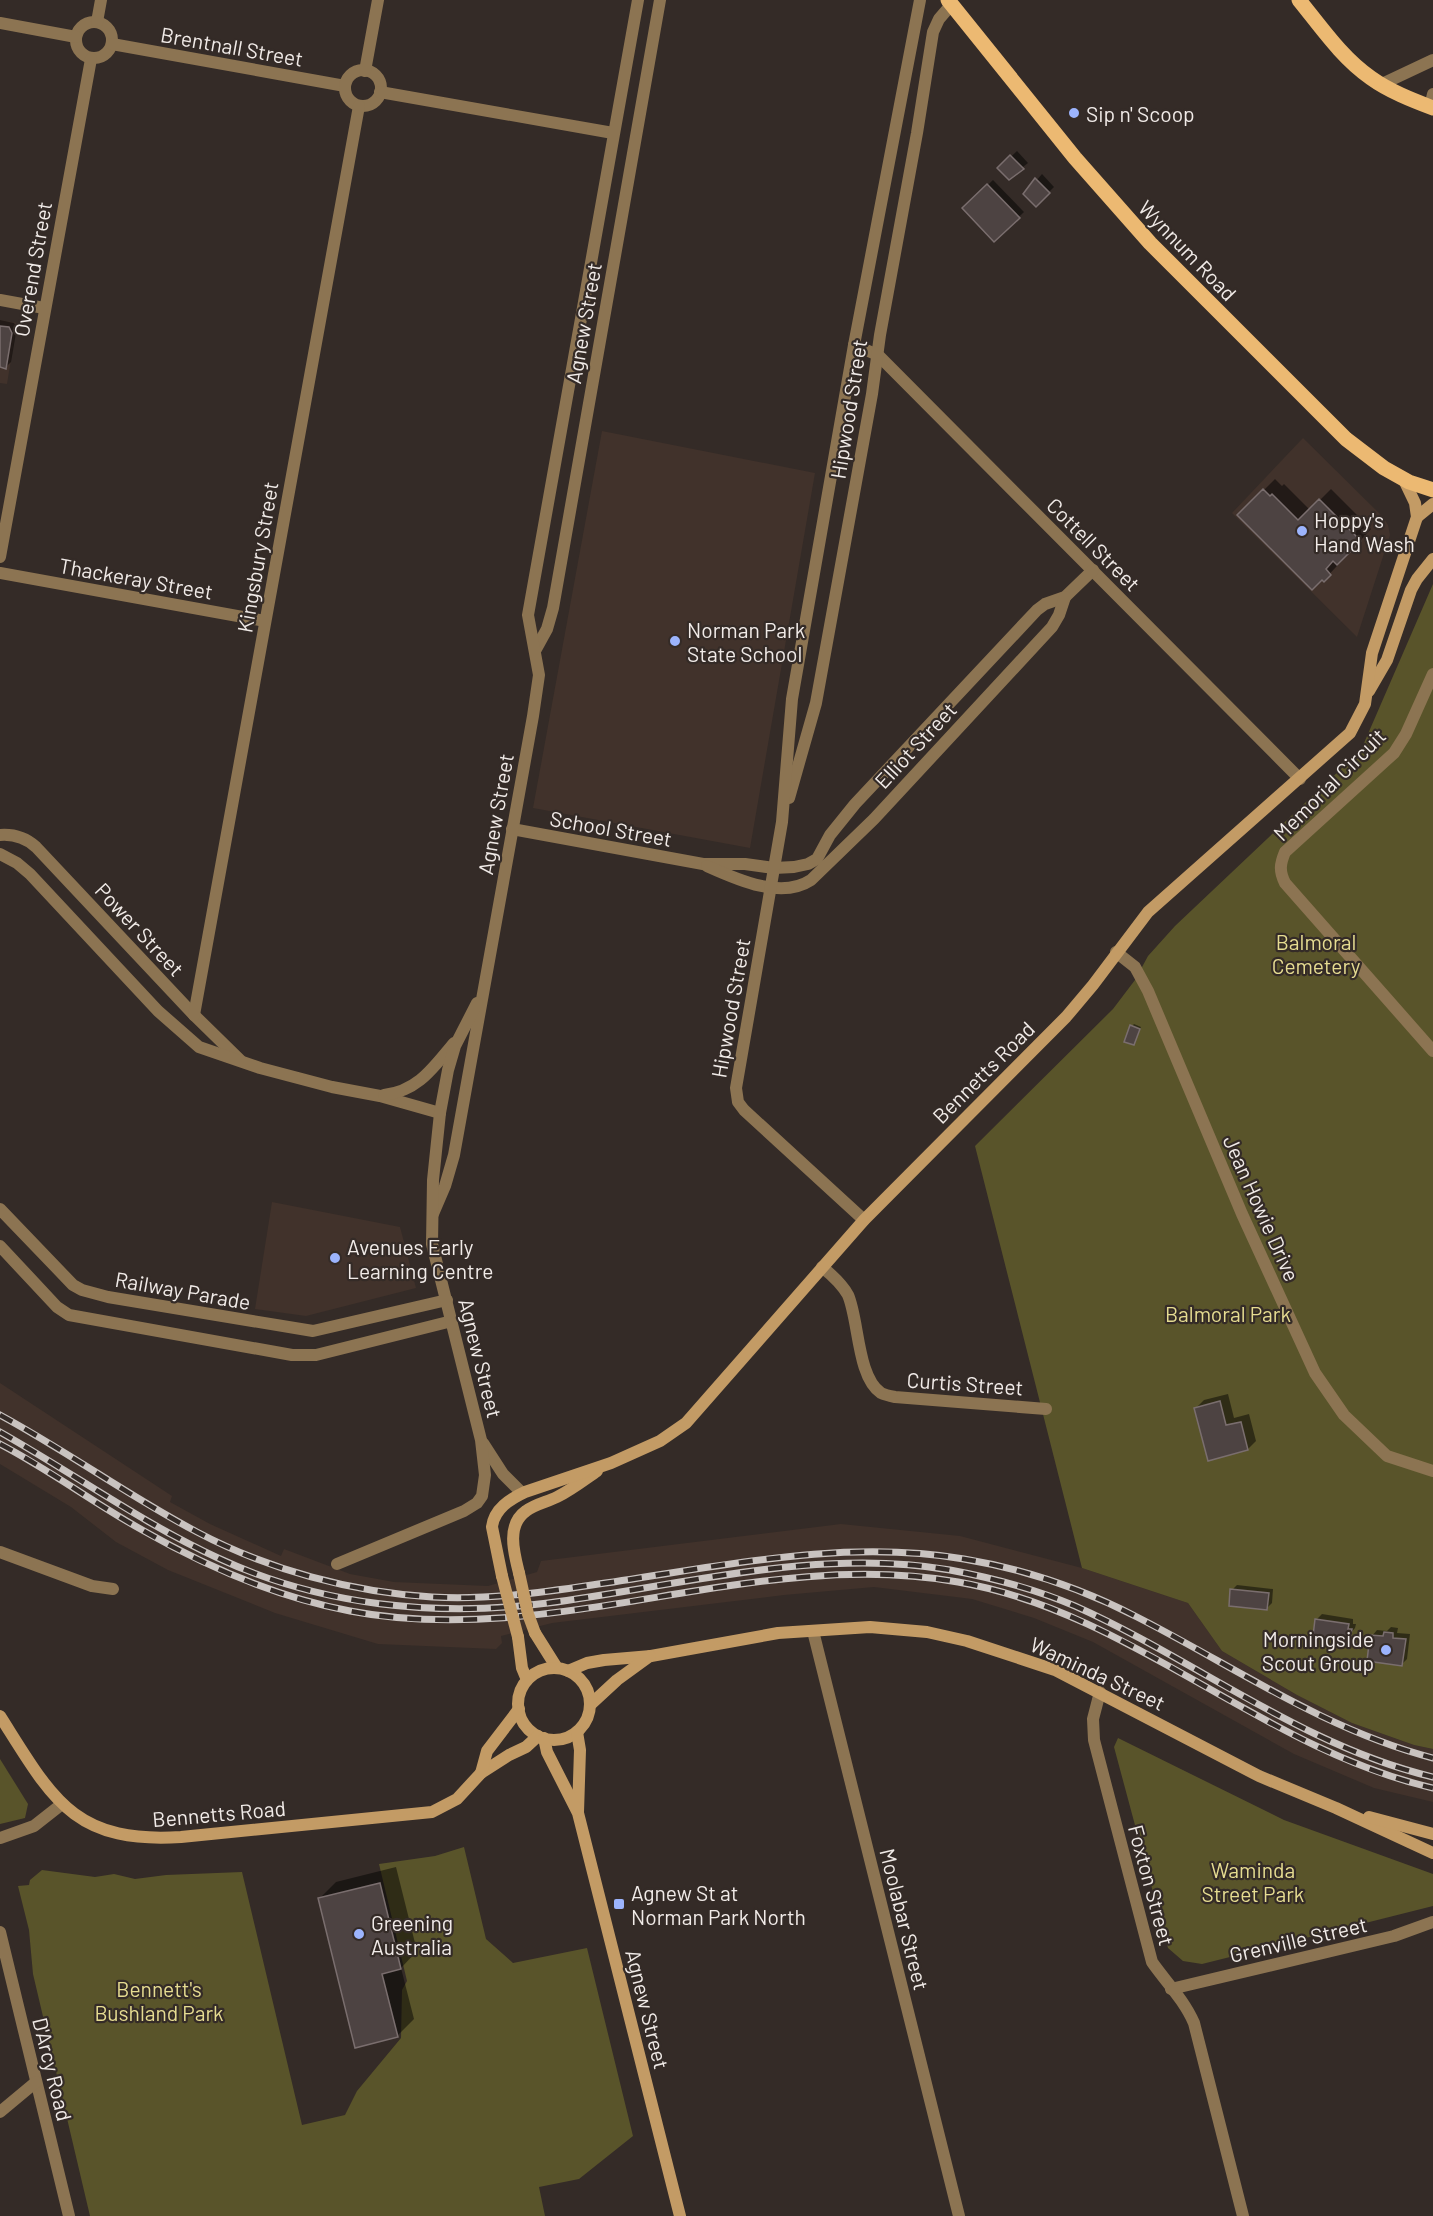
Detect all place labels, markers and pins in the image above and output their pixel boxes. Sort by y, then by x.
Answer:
place label: Sip n' Scoop [1086,101,1195,126]
marker: Sip n' Scoop [1067,106,1081,120]
place label: Hoppy's Hand Wash [1314,507,1415,556]
marker: Hoppy's Hand Wash [1295,524,1309,538]
place label: Norman Park State School [687,617,805,666]
marker: Norman Park State School [668,634,682,648]
place label: Avenues Early Learning Centre [347,1234,493,1283]
marker: Avenues Early Learning Centre [328,1251,342,1265]
place label: Morningside Scout Group [1262,1626,1374,1675]
marker: Morningside Scout Group [1379,1643,1393,1657]
place label: Agnew St at Norman Park North [631,1880,806,1929]
marker: Agnew St at Norman Park North [612,1897,626,1911]
place label: Greening Australia [371,1910,453,1959]
marker: Greening Australia [352,1927,366,1941]

